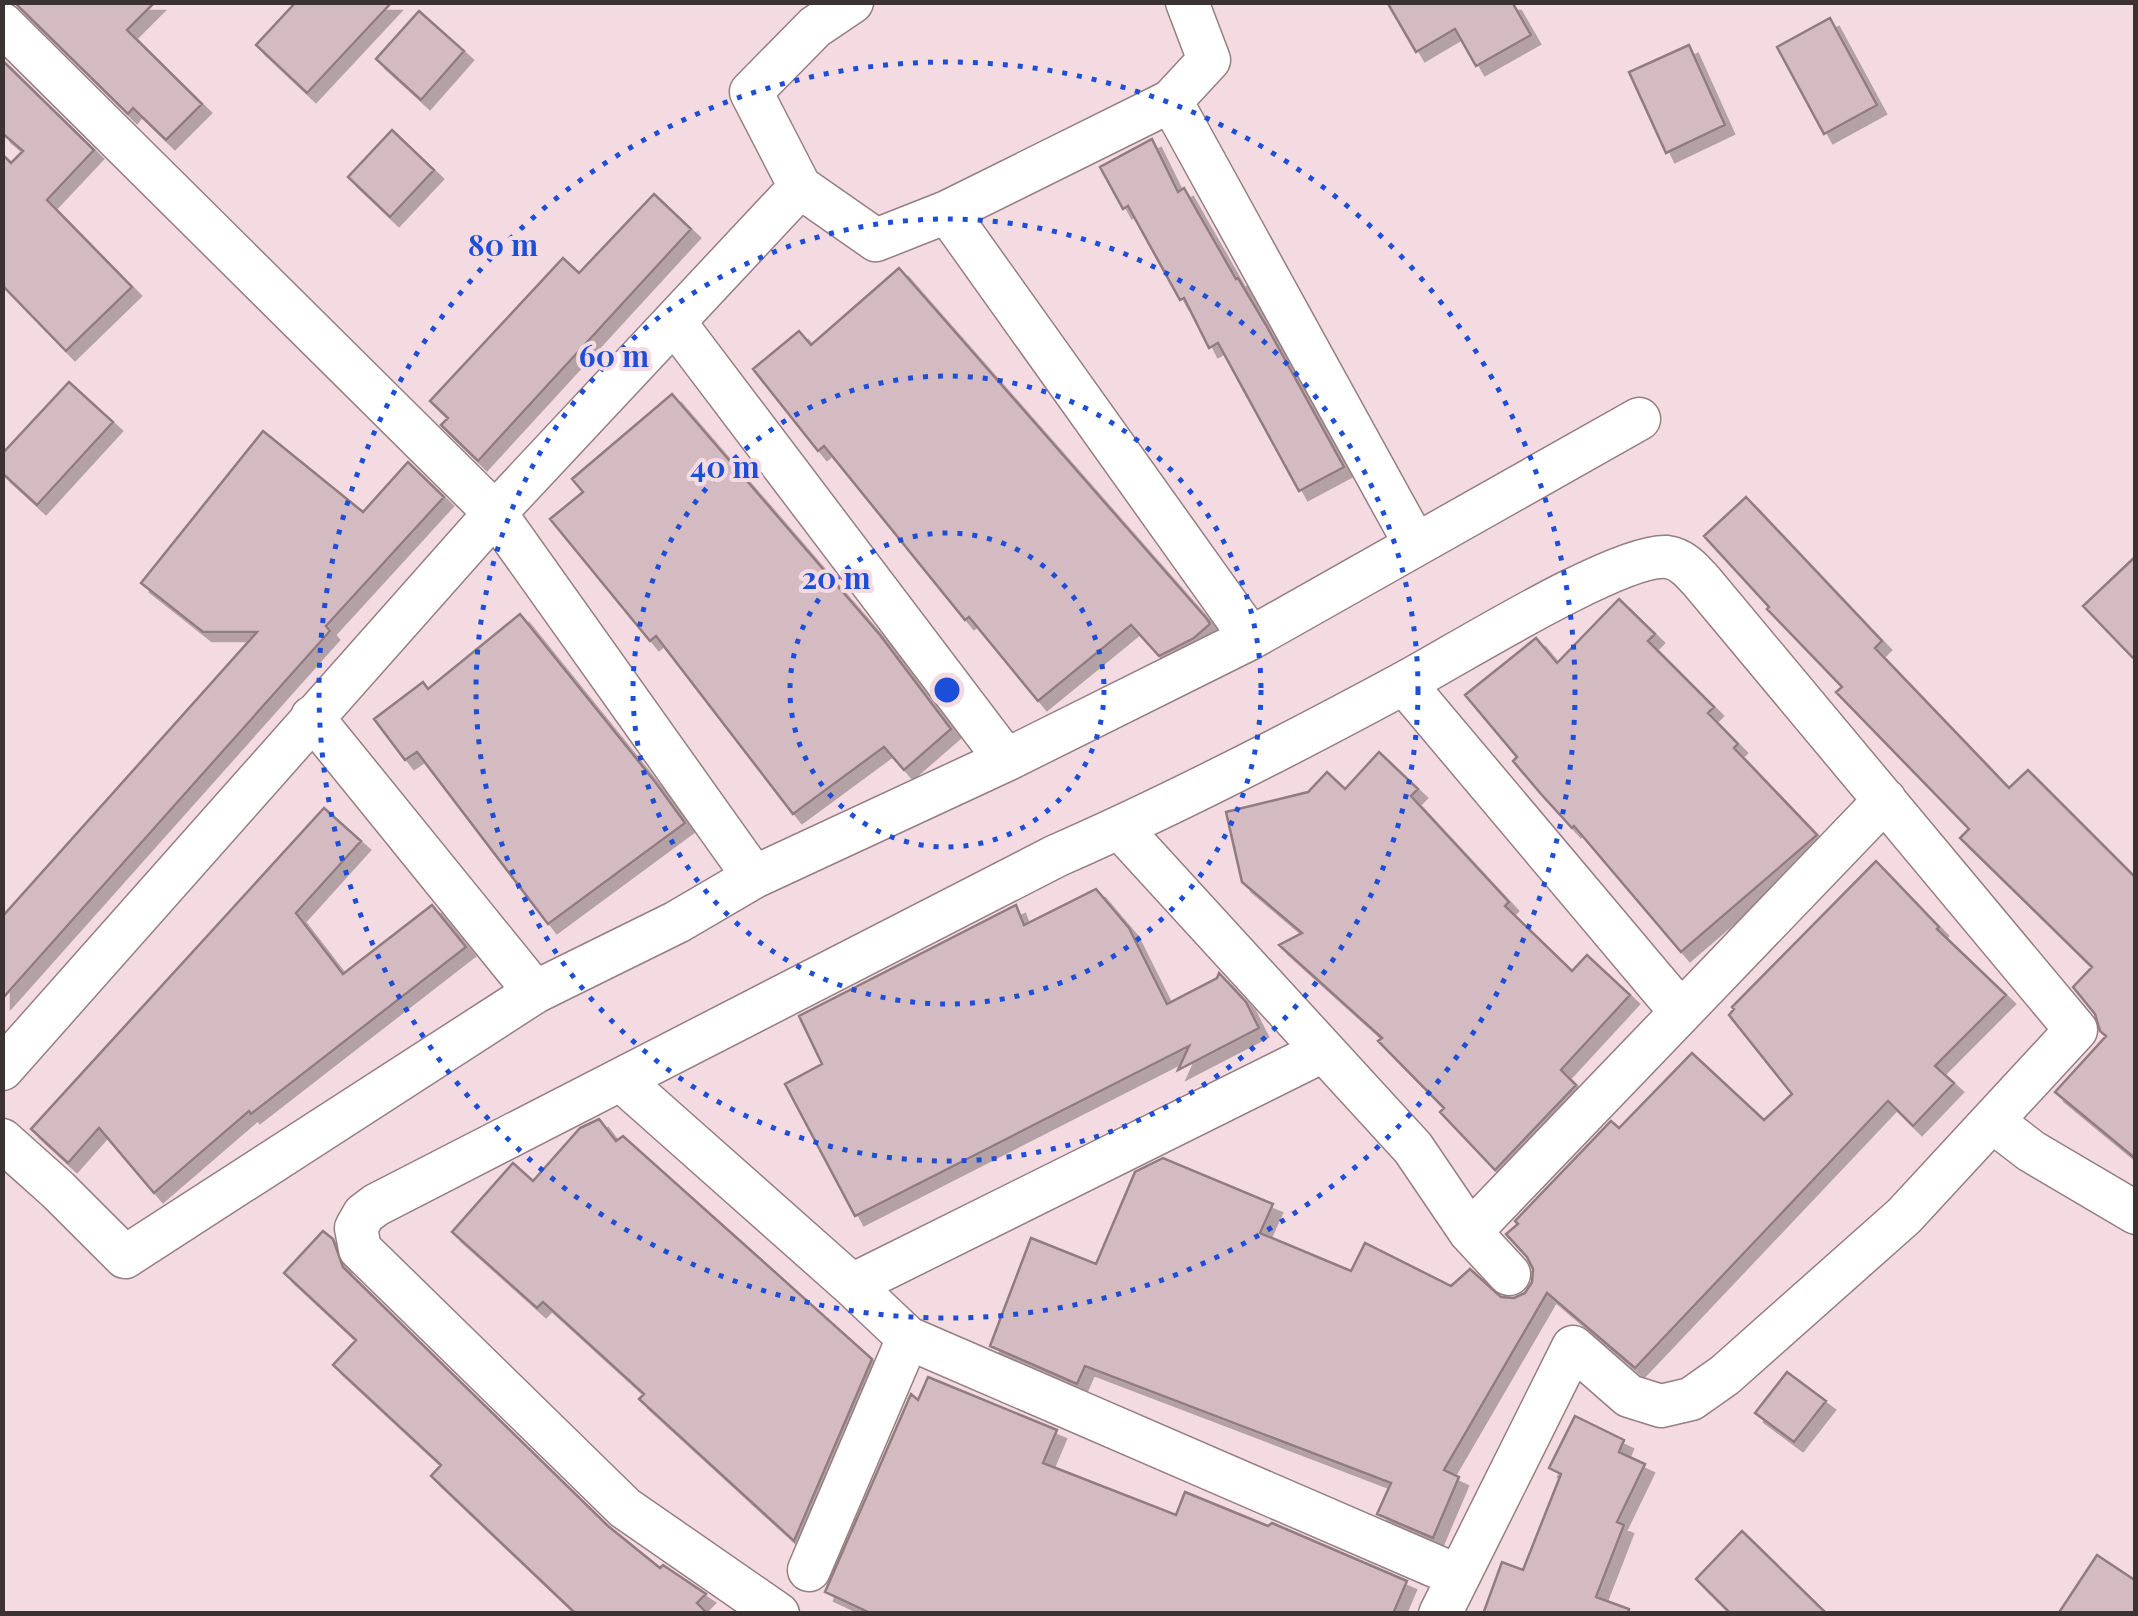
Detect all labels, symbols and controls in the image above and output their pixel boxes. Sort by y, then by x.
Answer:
text: 80 m [468,224,538,264]
text: 60 m [579,335,649,375]
text: 40 m [690,446,760,486]
text: 20 m [801,557,871,597]
centre of rings [929,672,965,708]

